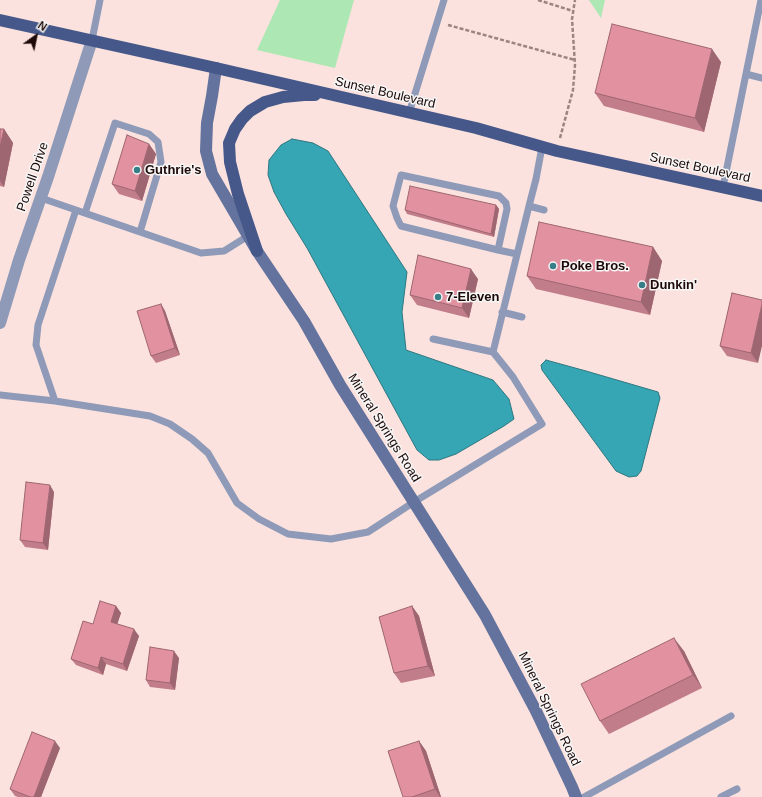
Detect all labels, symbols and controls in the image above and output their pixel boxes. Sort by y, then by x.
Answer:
north arrow [16,16,56,56]
text: N [36,19,49,33]
street label: Sunset Boulevard [333,74,437,112]
street label: Powell Drive [14,140,52,214]
street label: Sunset Boulevard [648,150,752,186]
place label: Guthrie's [145,162,202,178]
marker: Guthrie's [132,165,142,175]
place label: Poke Bros. [561,258,629,274]
marker: Poke Bros. [548,261,558,271]
place label: Dunkin' [650,277,697,293]
marker: Dunkin' [637,280,647,290]
place label: 7-Eleven [446,289,499,305]
marker: 7-Eleven [433,292,443,302]
street label: Mineral Springs Road [344,371,424,485]
street label: Mineral Springs Road [515,649,583,769]

